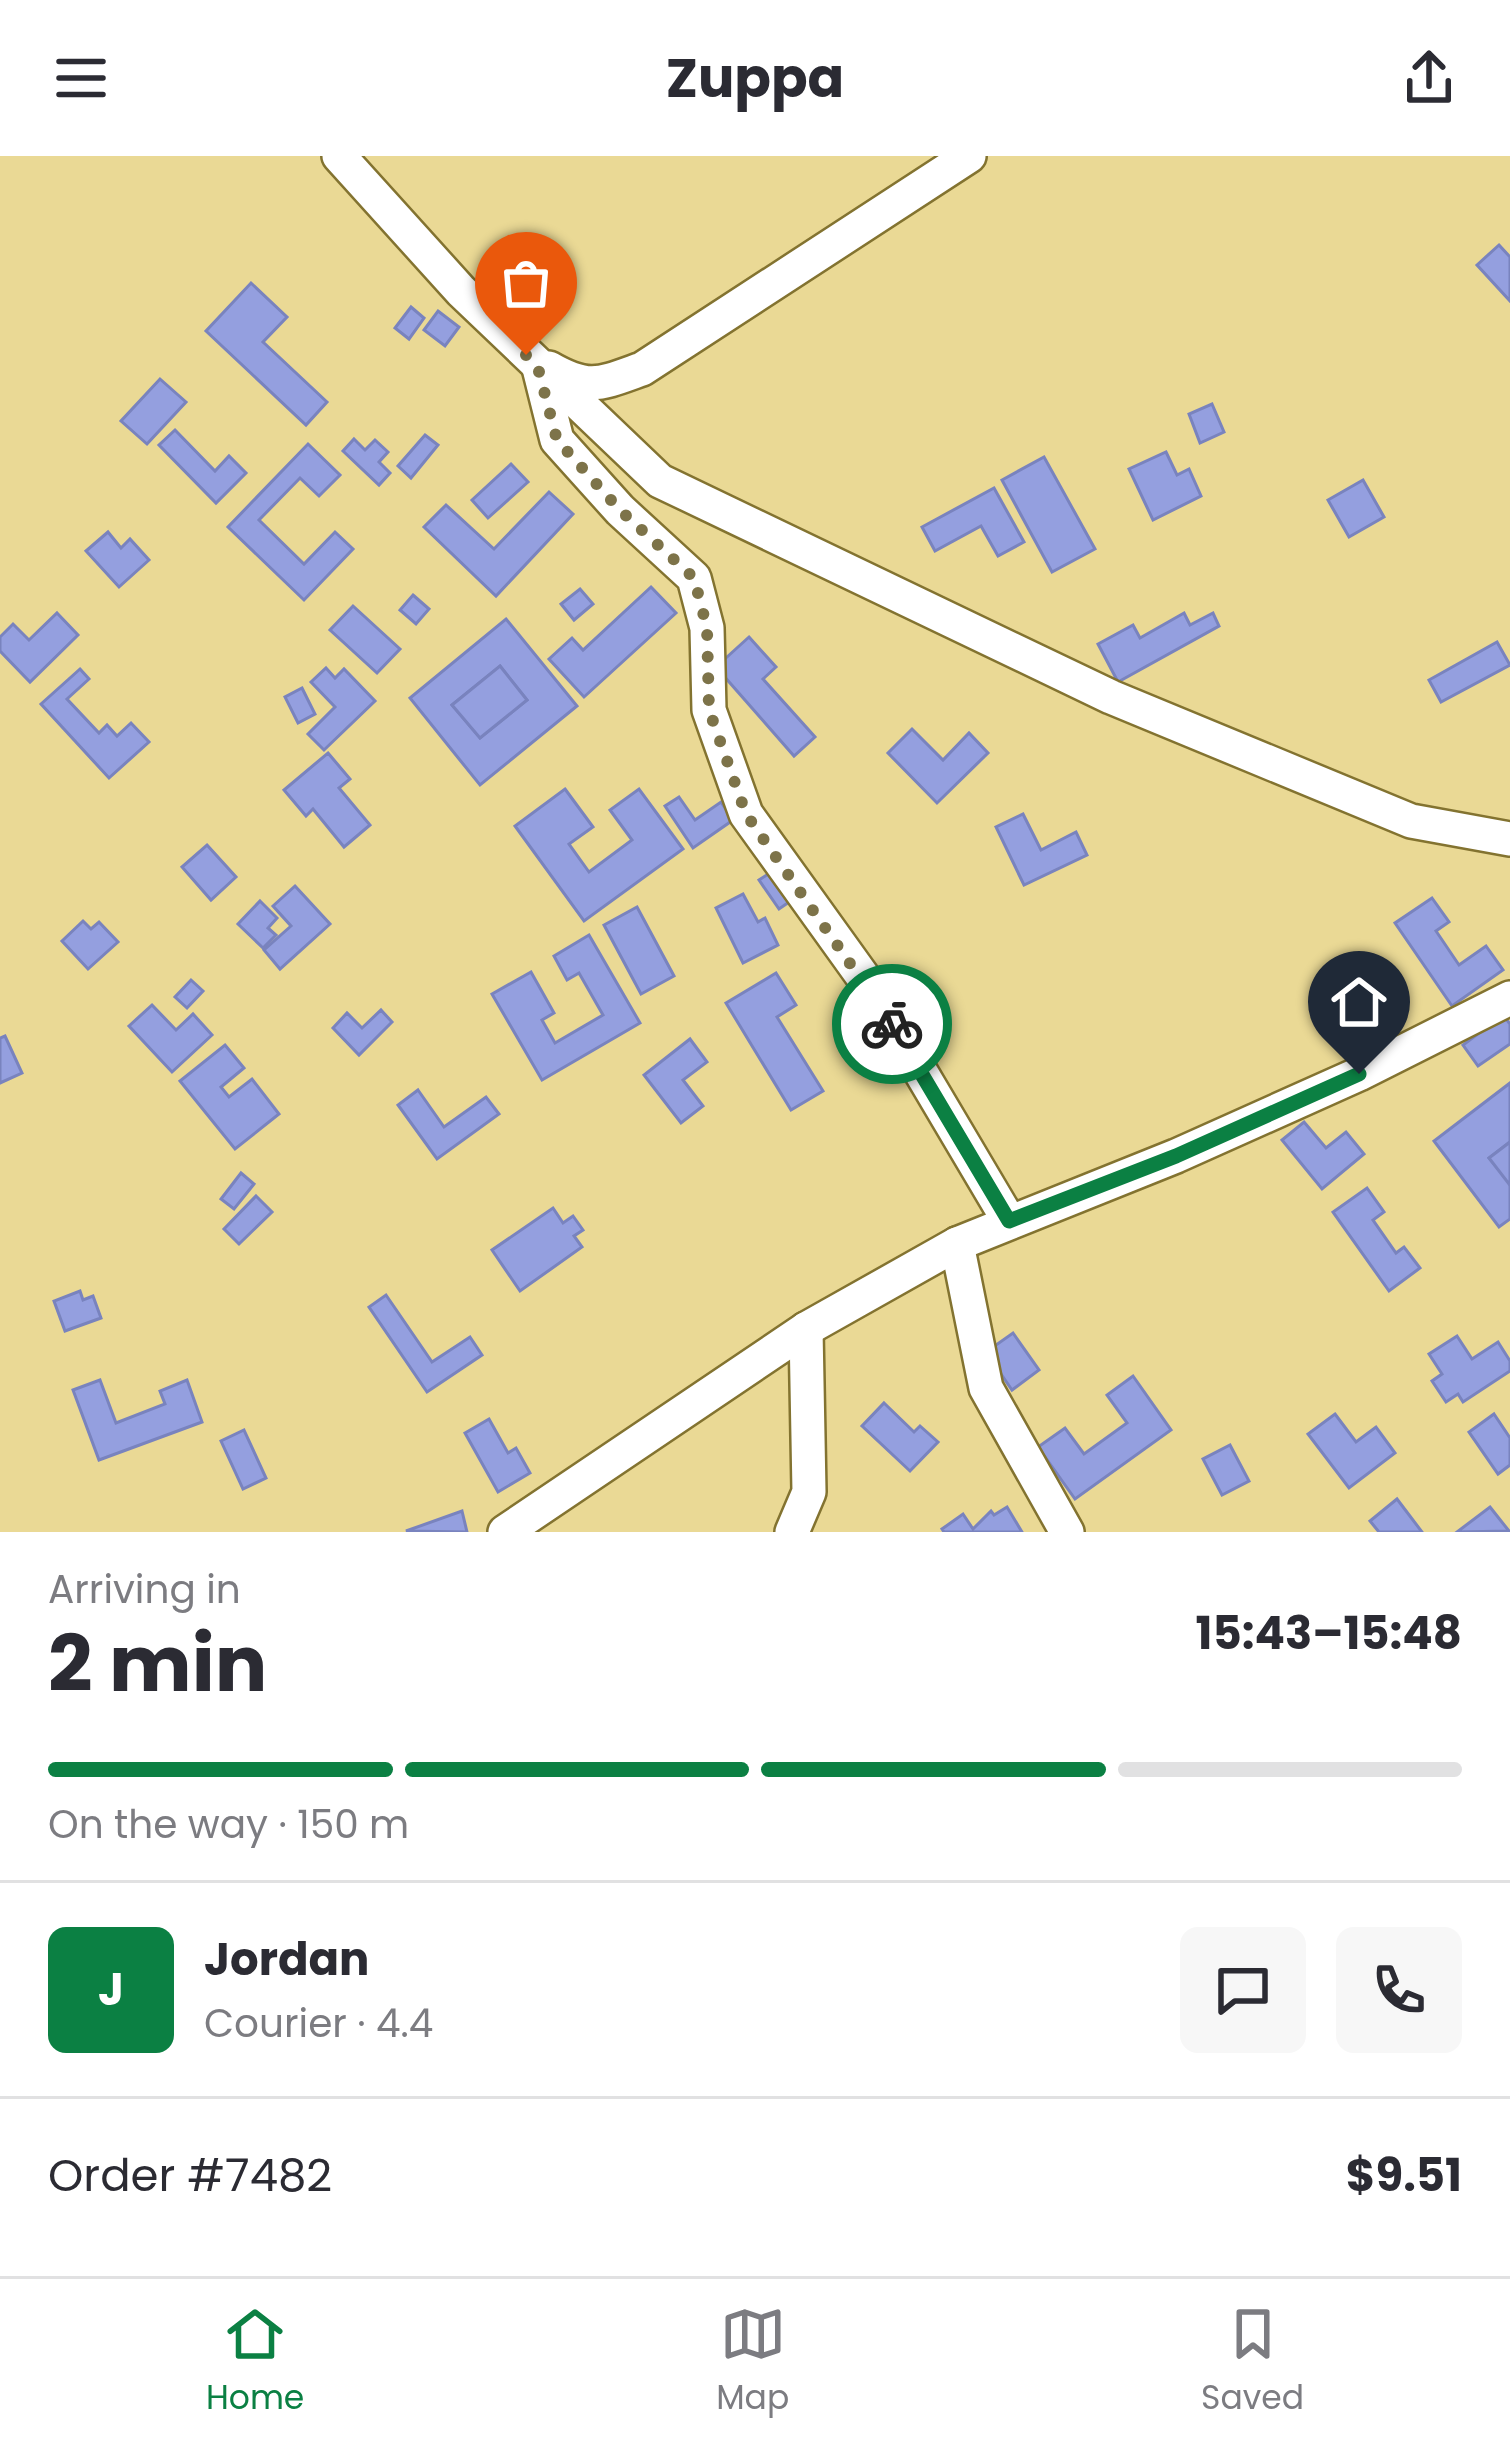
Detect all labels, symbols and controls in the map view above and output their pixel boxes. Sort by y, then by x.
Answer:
text: Zuppa [666,40,844,116]
icon: menu [48,45,114,111]
icon: share [1396,45,1462,111]
pin [475,232,577,355]
icon: bag [493,250,559,316]
pin [1308,951,1410,1074]
courier [832,964,952,1084]
icon: home [1326,969,1392,1035]
icon: bike [859,991,925,1057]
text: Arriving in [48,1562,241,1617]
text: 15:43–15:48 [1196,1602,1462,1665]
text: 2 min [48,1609,267,1718]
text: On the way · 150 m [48,1797,409,1852]
button: chat [1180,1927,1306,2053]
button: phone [1336,1927,1462,2053]
text: Jordan [204,1928,369,1991]
text: J [98,1958,124,2021]
text: Courier · 4.4 [204,1996,433,2051]
text: Order #7482 [48,2144,332,2207]
text: $9.51 [1346,2144,1462,2207]
tab: Home [206,2301,304,2423]
tab: Map [716,2301,789,2423]
tab: Saved [1201,2301,1304,2423]

